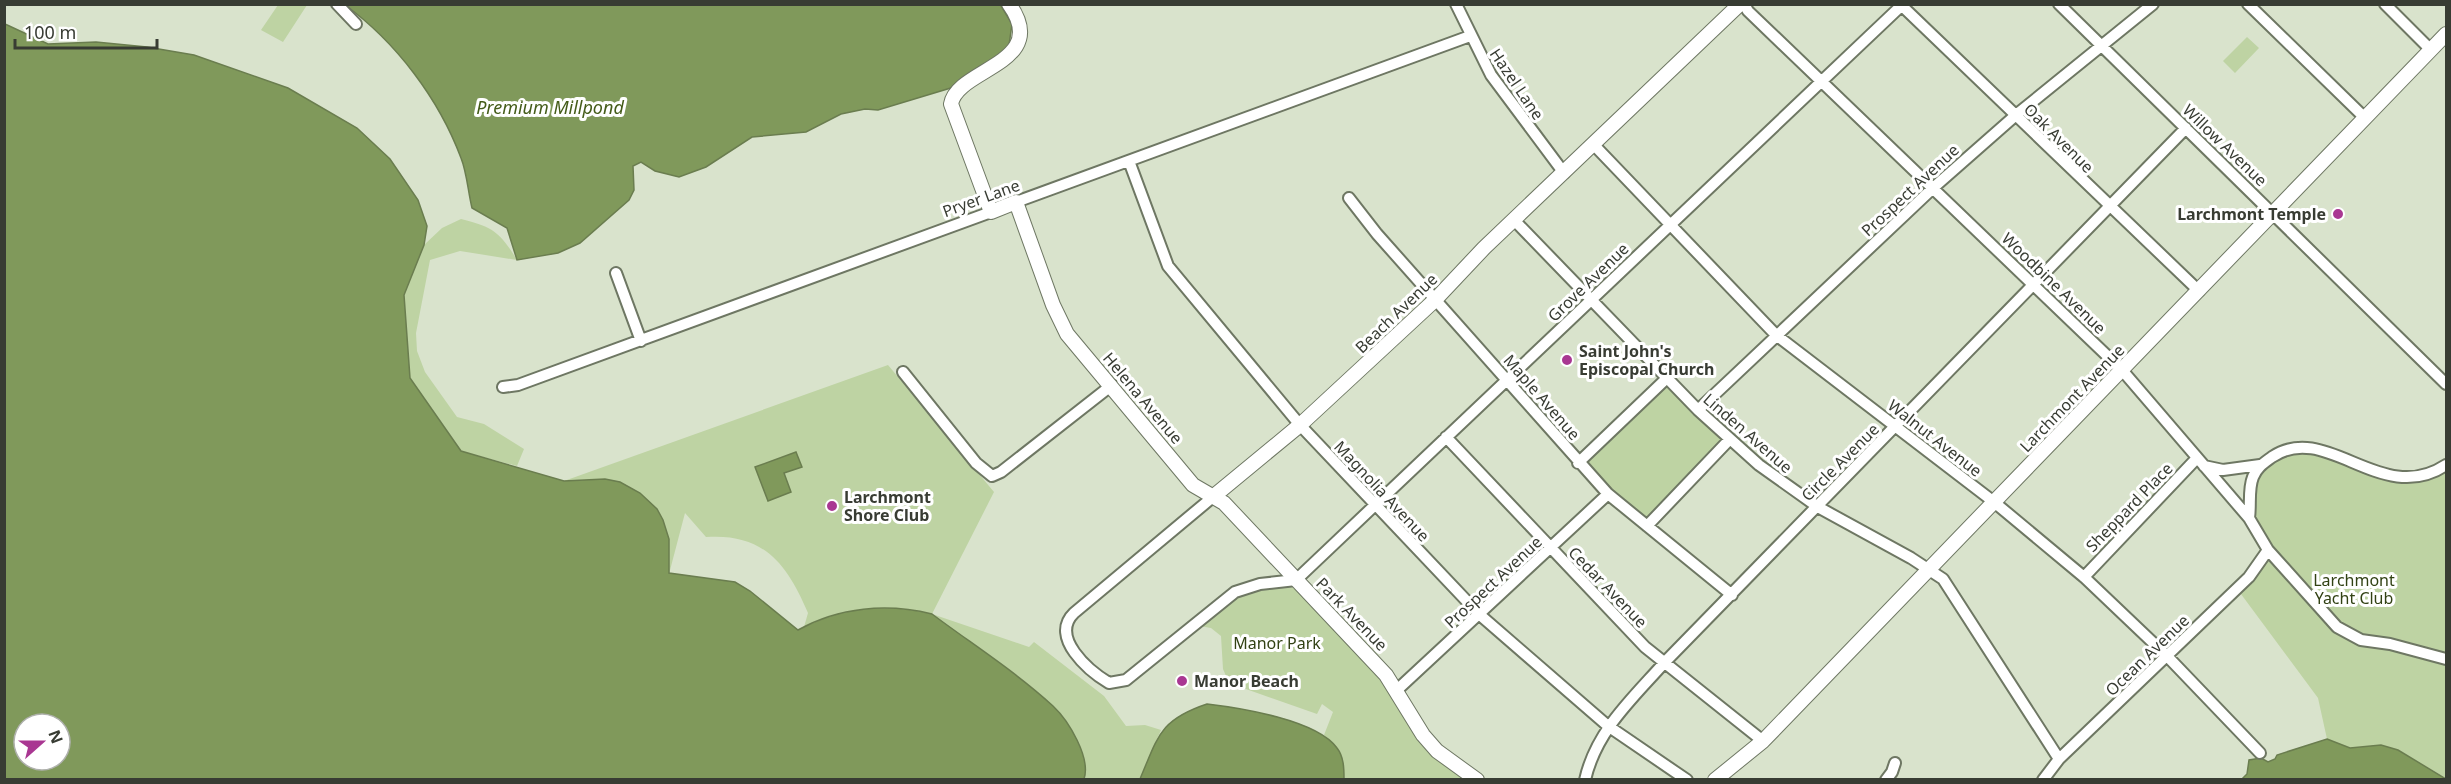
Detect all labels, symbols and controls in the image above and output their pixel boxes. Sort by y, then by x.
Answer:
scale bar [15,12,158,50]
text: 100 m [24,20,76,44]
street label: Hazel Lane [1485,44,1549,124]
water label: Premium Millpond [476,95,624,119]
street label: Oak Avenue [2019,98,2099,178]
street label: Willow Avenue [2178,99,2272,191]
street label: Prospect Avenue [1856,139,1964,241]
street label: Pryer Lane [939,174,1023,222]
place label: Larchmont Temple [2177,203,2326,225]
marker: Larchmont Temple [2331,207,2345,221]
street label: Woodbine Avenue [1997,228,2111,338]
street label: Grove Avenue [1543,238,1633,326]
street label: Beach Avenue [1350,268,1442,358]
street label: Larchmont Avenue [2015,339,2129,457]
place label: Saint John's Episcopal Church [1579,340,1714,380]
street label: Helena Avenue [1098,348,1188,448]
street label: Maple Avenue [1499,349,1585,445]
marker: Saint John's Episcopal Church [1560,353,1574,367]
street label: Linden Avenue [1699,388,1797,478]
street label: Walnut Avenue [1883,394,1987,482]
street label: Circle Avenue [1796,418,1884,506]
street label: Magnolia Avenue [1329,436,1435,546]
street label: Sheppard Place [2081,458,2177,556]
place label: Larchmont Shore Club [844,486,931,526]
marker: Larchmont Shore Club [825,499,839,513]
street label: Prospect Avenue [1439,531,1547,633]
street label: Cedar Avenue [1564,542,1652,632]
park label: Larchmont Yacht Club [2313,569,2395,609]
street label: Park Avenue [1311,572,1393,656]
street label: Ocean Avenue [2100,609,2194,701]
park label: Manor Park [1233,632,1321,654]
place label: Manor Beach [1194,670,1299,692]
marker: Manor Beach [1175,674,1189,688]
north arrow [12,712,72,772]
text: N [43,727,69,747]

